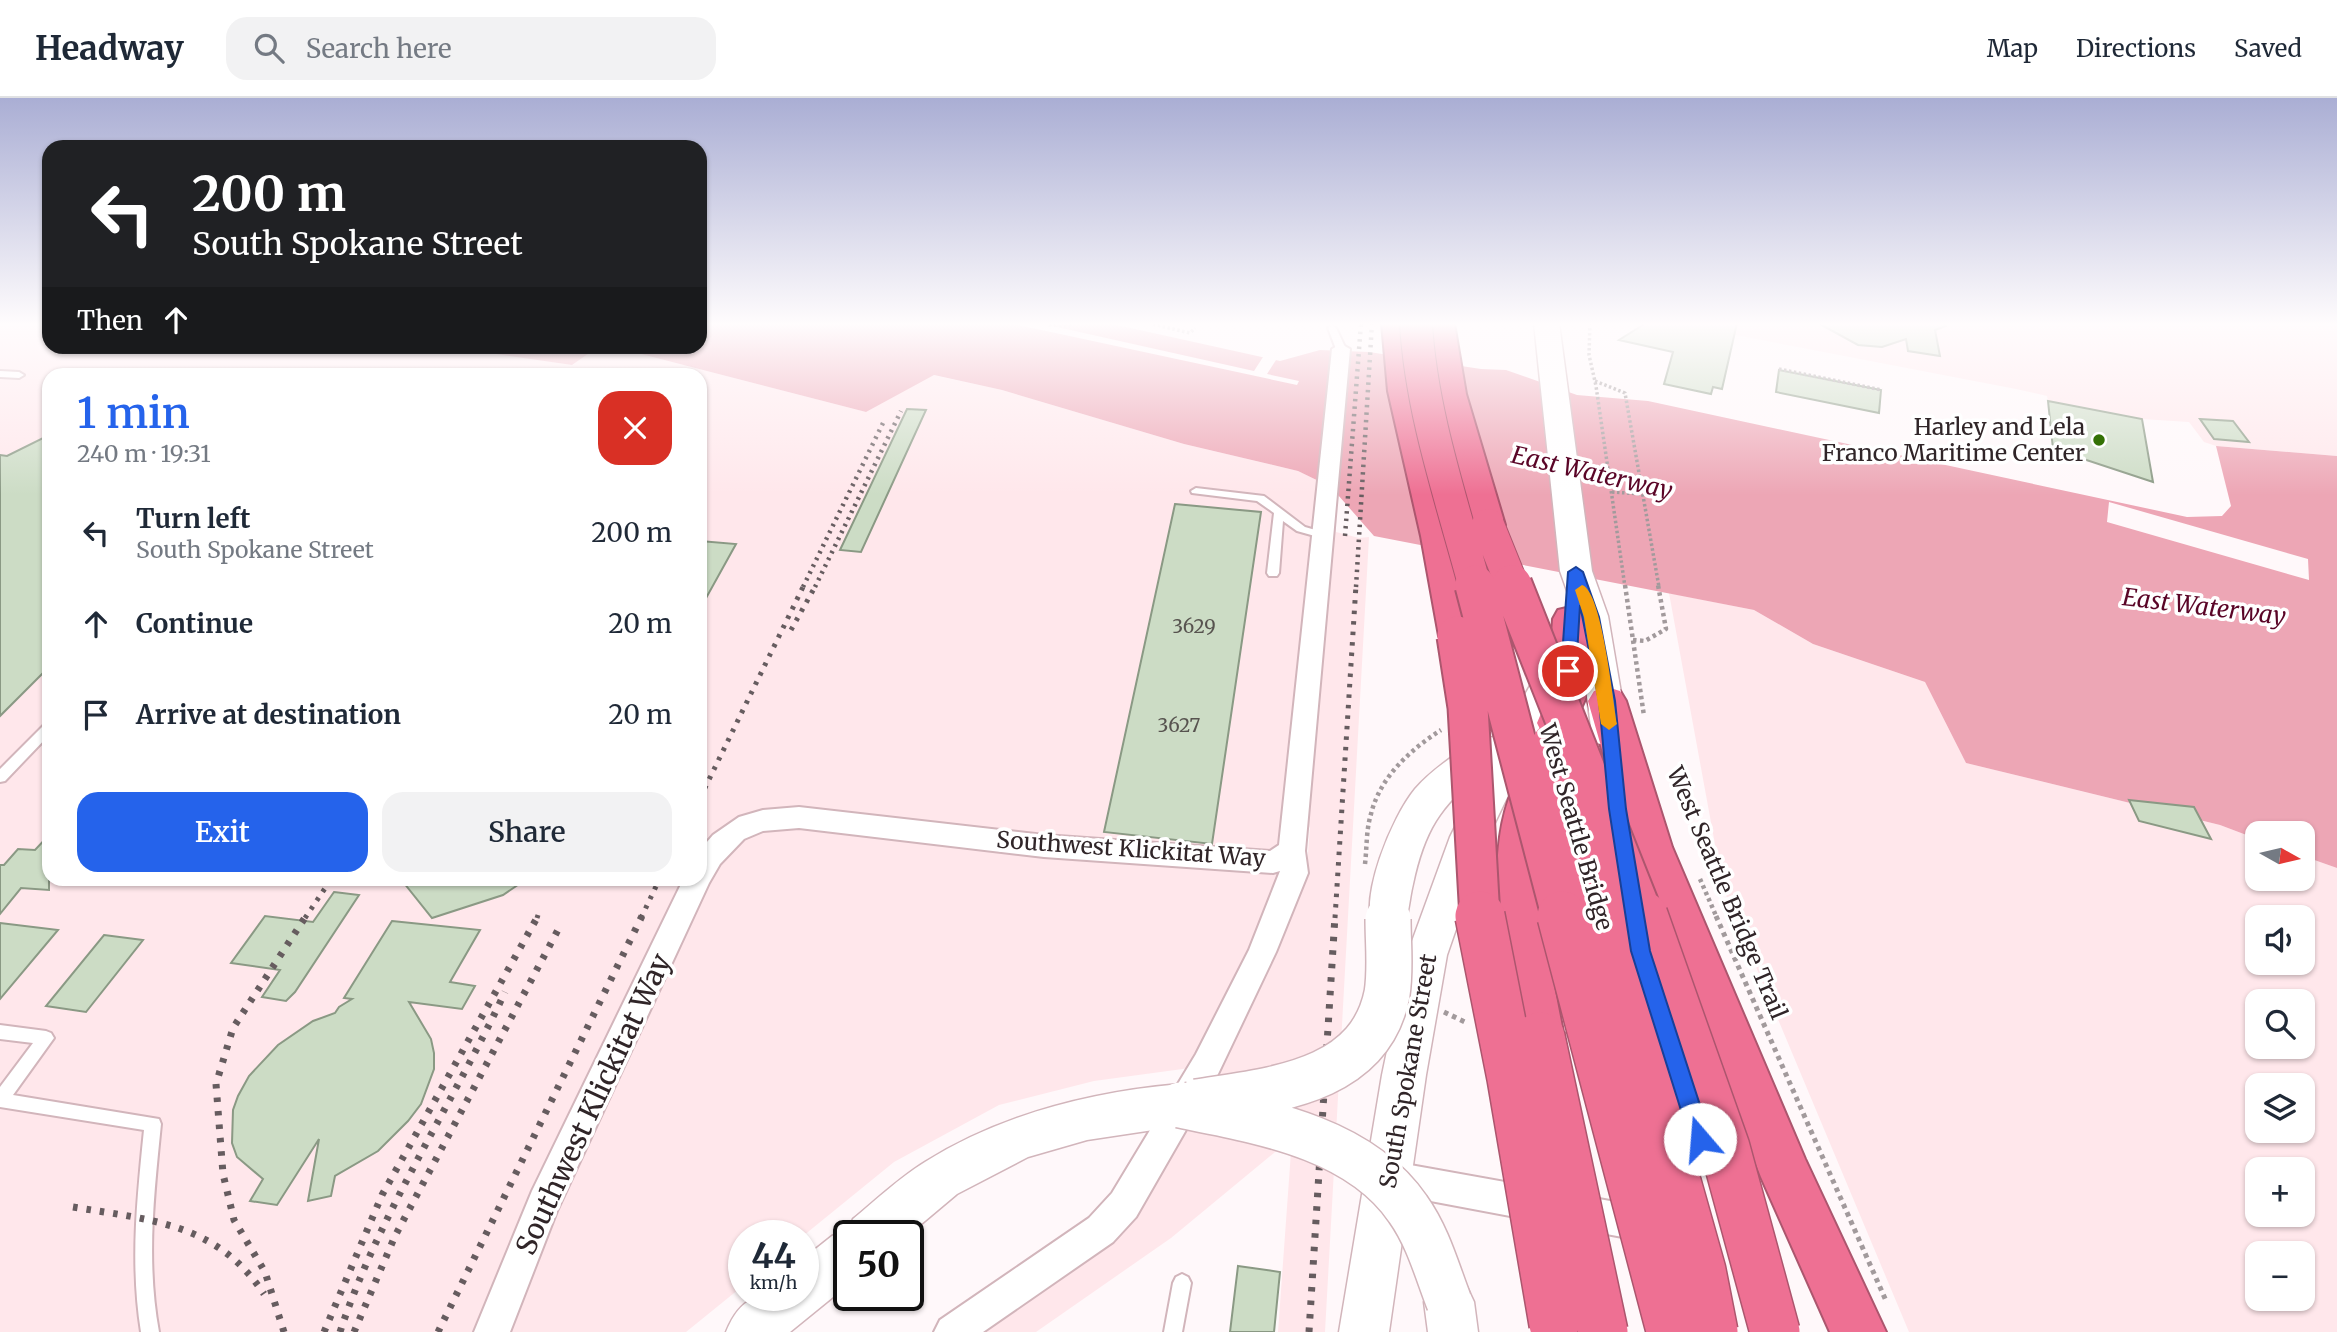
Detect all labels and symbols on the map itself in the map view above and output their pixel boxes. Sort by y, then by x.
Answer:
place label: Harley and Lela Franco Maritime Center [1822,412,2085,467]
marker: Harley and Lela Franco Maritime Center [2091,432,2107,448]
water label: East Waterway [1508,439,1676,506]
water label: East Waterway [2121,581,2288,632]
house number: 3629 [1172,614,1216,638]
pin [1538,641,1598,701]
house number: 3627 [1158,713,1201,737]
street label: West Seattle Bridge [1533,719,1620,933]
street label: West Seattle Bridge Trail [1661,761,1794,1024]
north arrow [2245,821,2315,891]
street label: Southwest Klickitat Way [995,825,1267,872]
street label: Southwest Klickitat Way [507,947,679,1260]
street label: South Spokane Street [1373,951,1442,1190]
position arrow [1663,1102,1737,1176]
speed limit sign: 50 [833,1220,924,1311]

